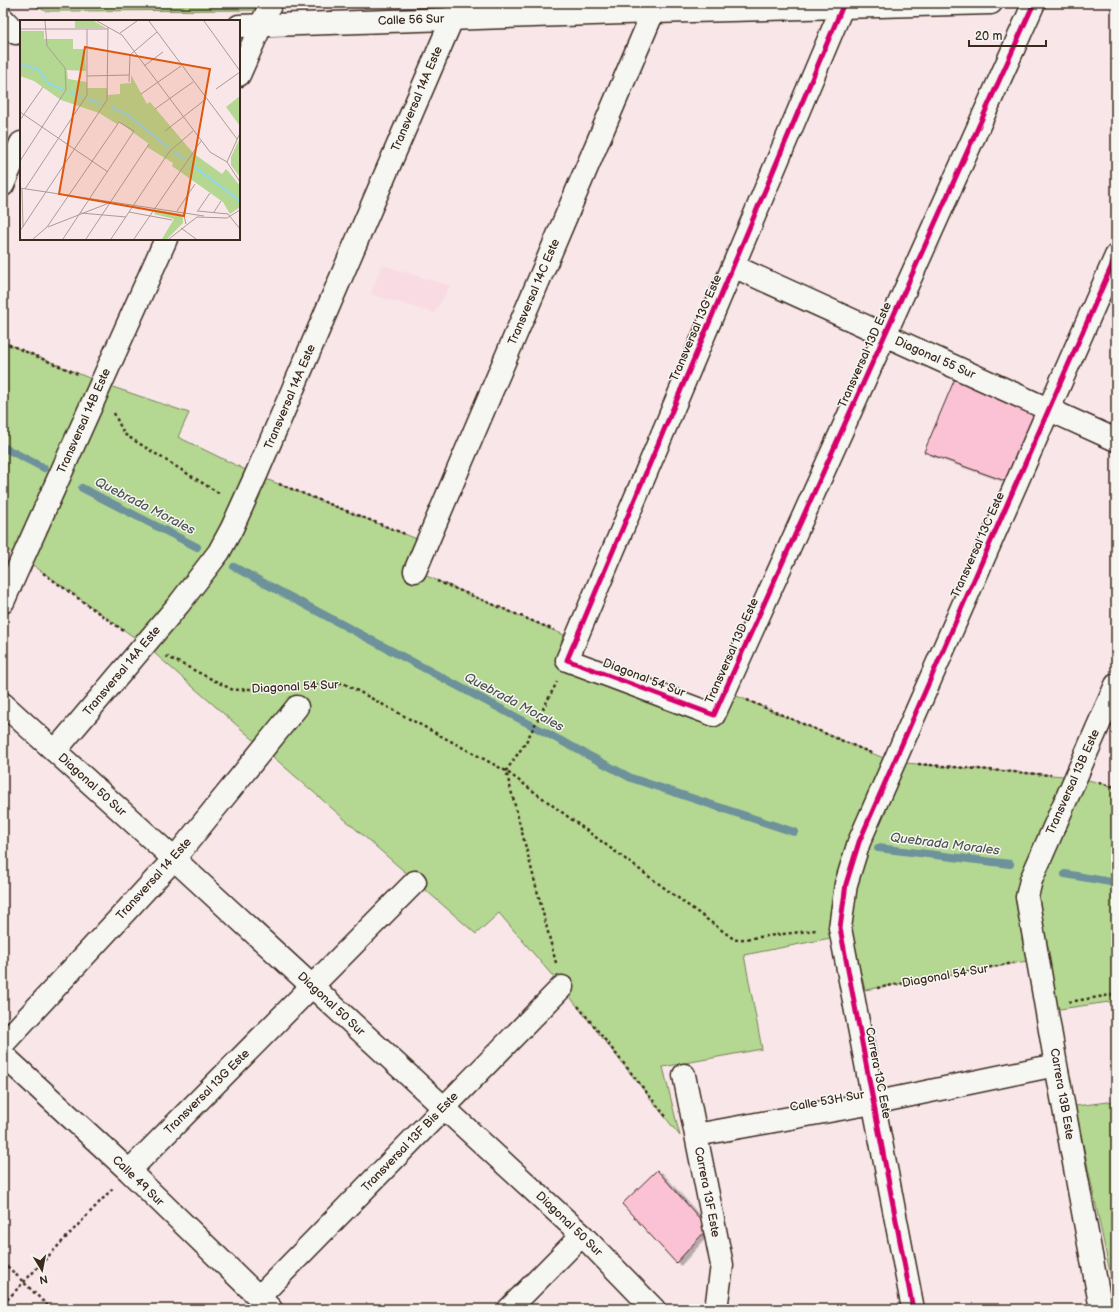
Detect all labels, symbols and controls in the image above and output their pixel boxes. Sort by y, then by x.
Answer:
street label: Calle 56 Sur [378,11,445,29]
inset map [20,20,240,240]
scale bar [969,22,1046,48]
text: 20 m [975,29,1002,44]
street label: Transversal 14A Este [388,44,446,154]
street label: Transversal 14C Este [505,237,563,347]
street label: Transversal 13G Este [667,272,725,384]
street label: Transversal 13D Este [835,300,895,410]
street label: Diagonal 55 Sur [892,334,978,383]
street label: Transversal 14A Este [261,342,319,452]
street label: Transversal 14B Este [54,366,114,476]
water label: Quebrada Morales [92,474,198,538]
street label: Transversal 13C Este [948,490,1008,600]
street label: Transversal 13D Este [702,596,762,706]
street label: Transversal 14A Este [80,623,164,719]
street label: Diagonal 54 Sur [601,655,688,701]
water label: Quebrada Morales [462,669,567,735]
street label: Diagonal 54 Sur [251,677,340,697]
street label: Transversal 13B Este [1043,727,1103,837]
street label: Diagonal 50 Sur [55,750,130,820]
water label: Quebrada Morales [889,829,1001,859]
street label: Transversal 14 Este [113,835,195,923]
street label: Diagonal 54 Sur [901,961,990,991]
street label: Diagonal 50 Sur [294,969,368,1040]
street label: Carrera 13C Este [862,1026,894,1120]
street label: Transversal 13G Este [161,1046,253,1138]
street label: Carrera 13B Este [1047,1047,1077,1141]
street label: Calle 53H Sur [789,1087,866,1115]
street label: Transversal 13F Bis Este [358,1089,462,1195]
street label: Carrera 13F Este [691,1146,723,1238]
street label: Calle 49 Sur [109,1153,168,1210]
street label: Diagonal 50 Sur [533,1188,606,1260]
north arrow [22,1250,62,1290]
text: N [38,1272,49,1286]

